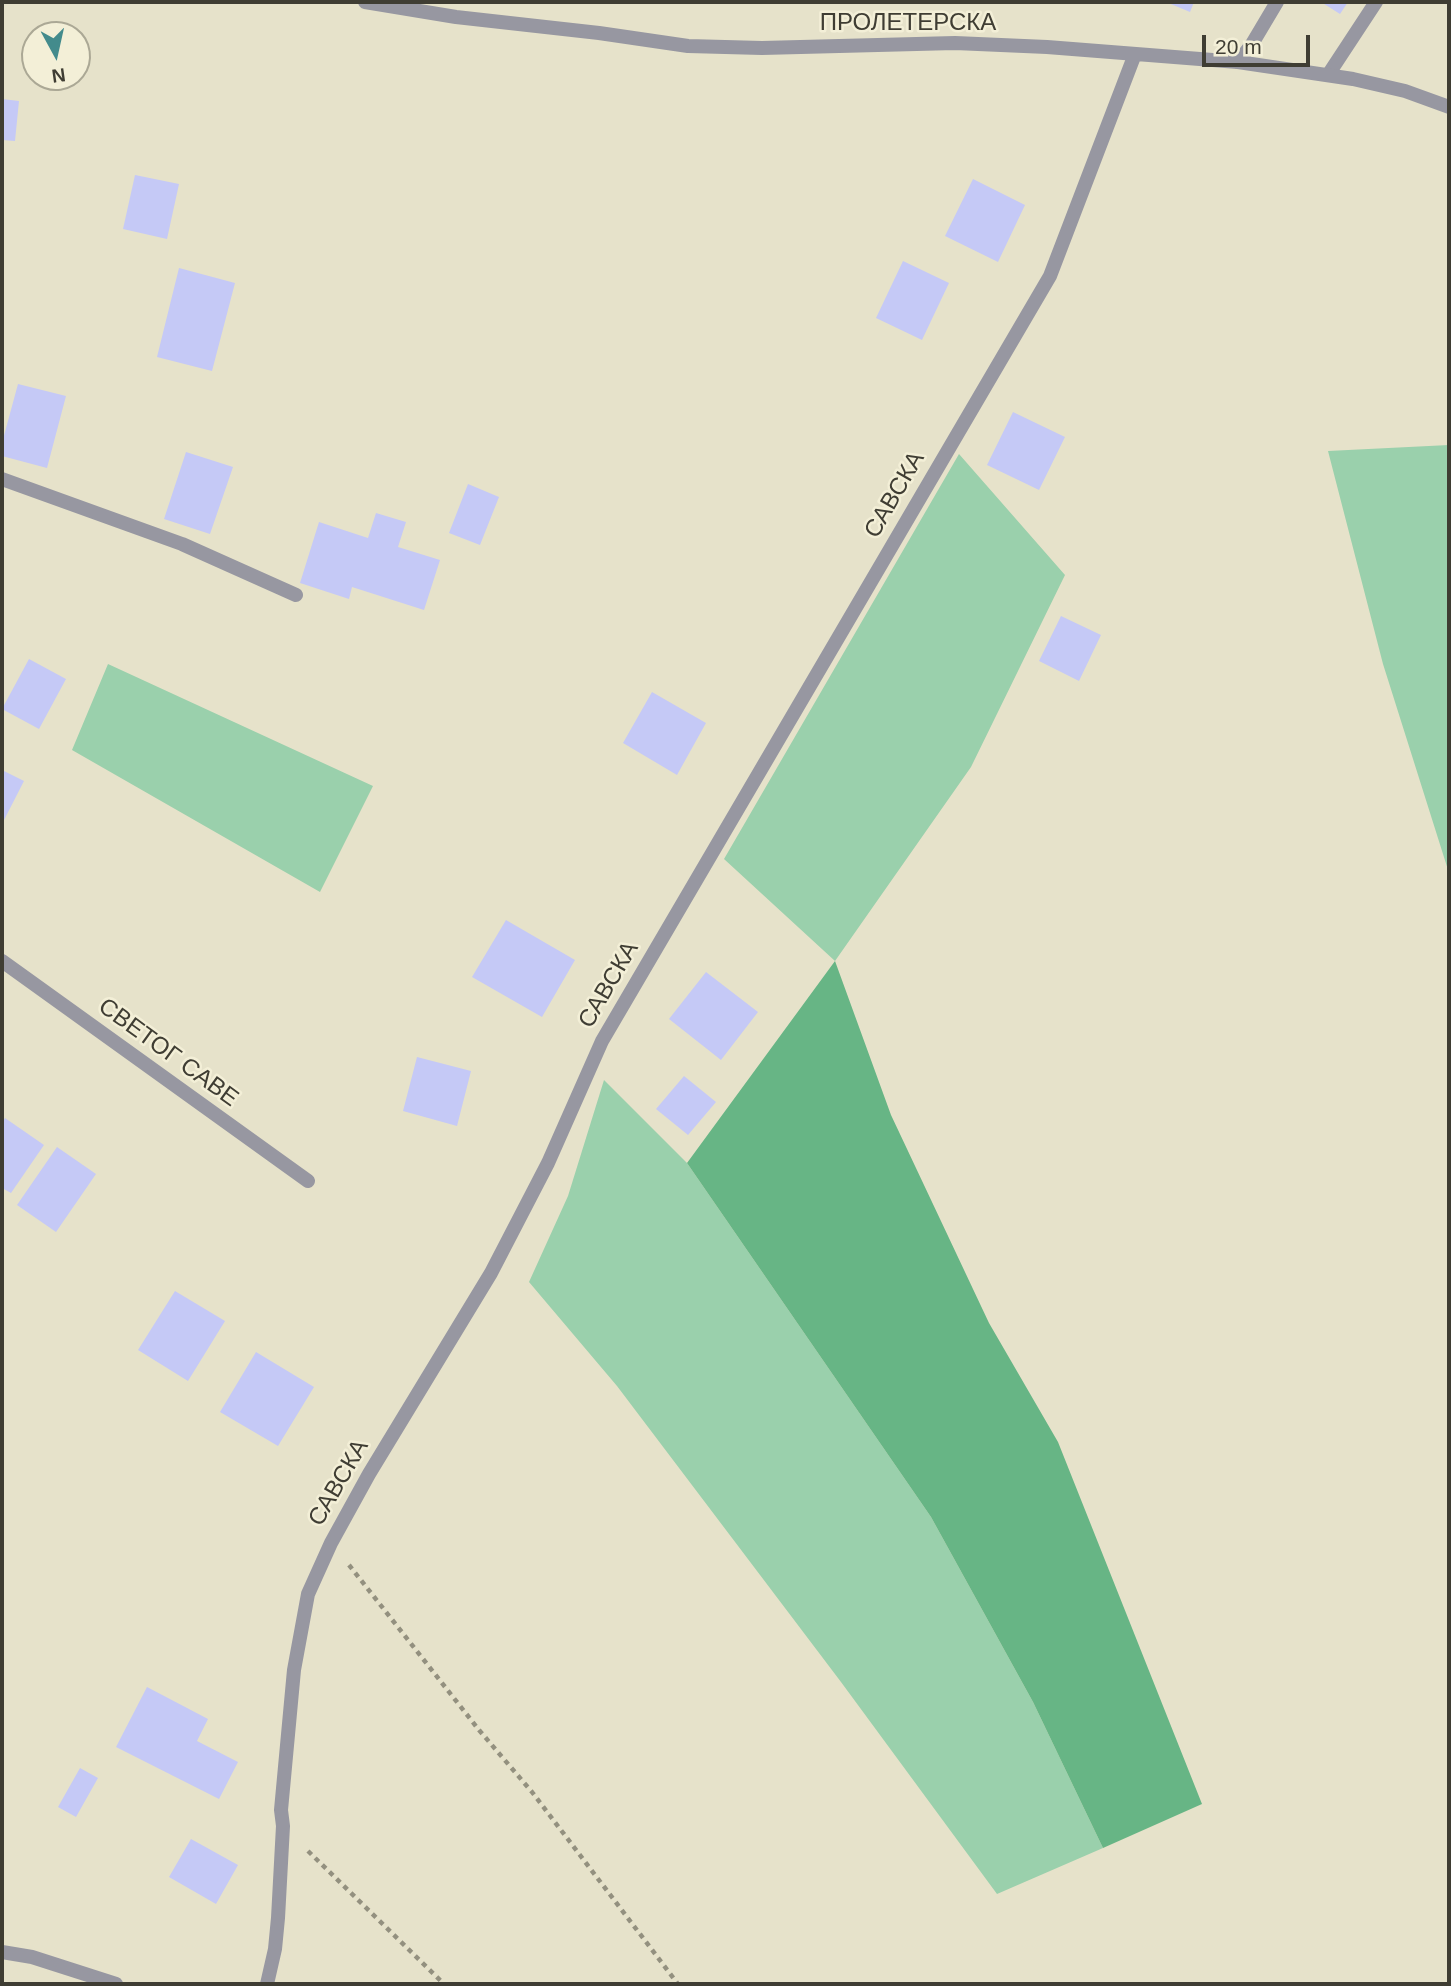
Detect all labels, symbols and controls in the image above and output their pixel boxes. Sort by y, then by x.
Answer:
street label: ПРОЛЕТЕРСКА [820,9,996,37]
north arrow [21,21,91,91]
scale bar [1206,21,1314,65]
text: 20 m [1215,35,1262,58]
text: N [50,64,67,87]
street label: САВСКА [859,447,931,543]
street label: САВСКА [573,937,645,1033]
street label: СВЕТОГ САВЕ [92,993,244,1113]
street label: САВСКА [303,1435,375,1531]

